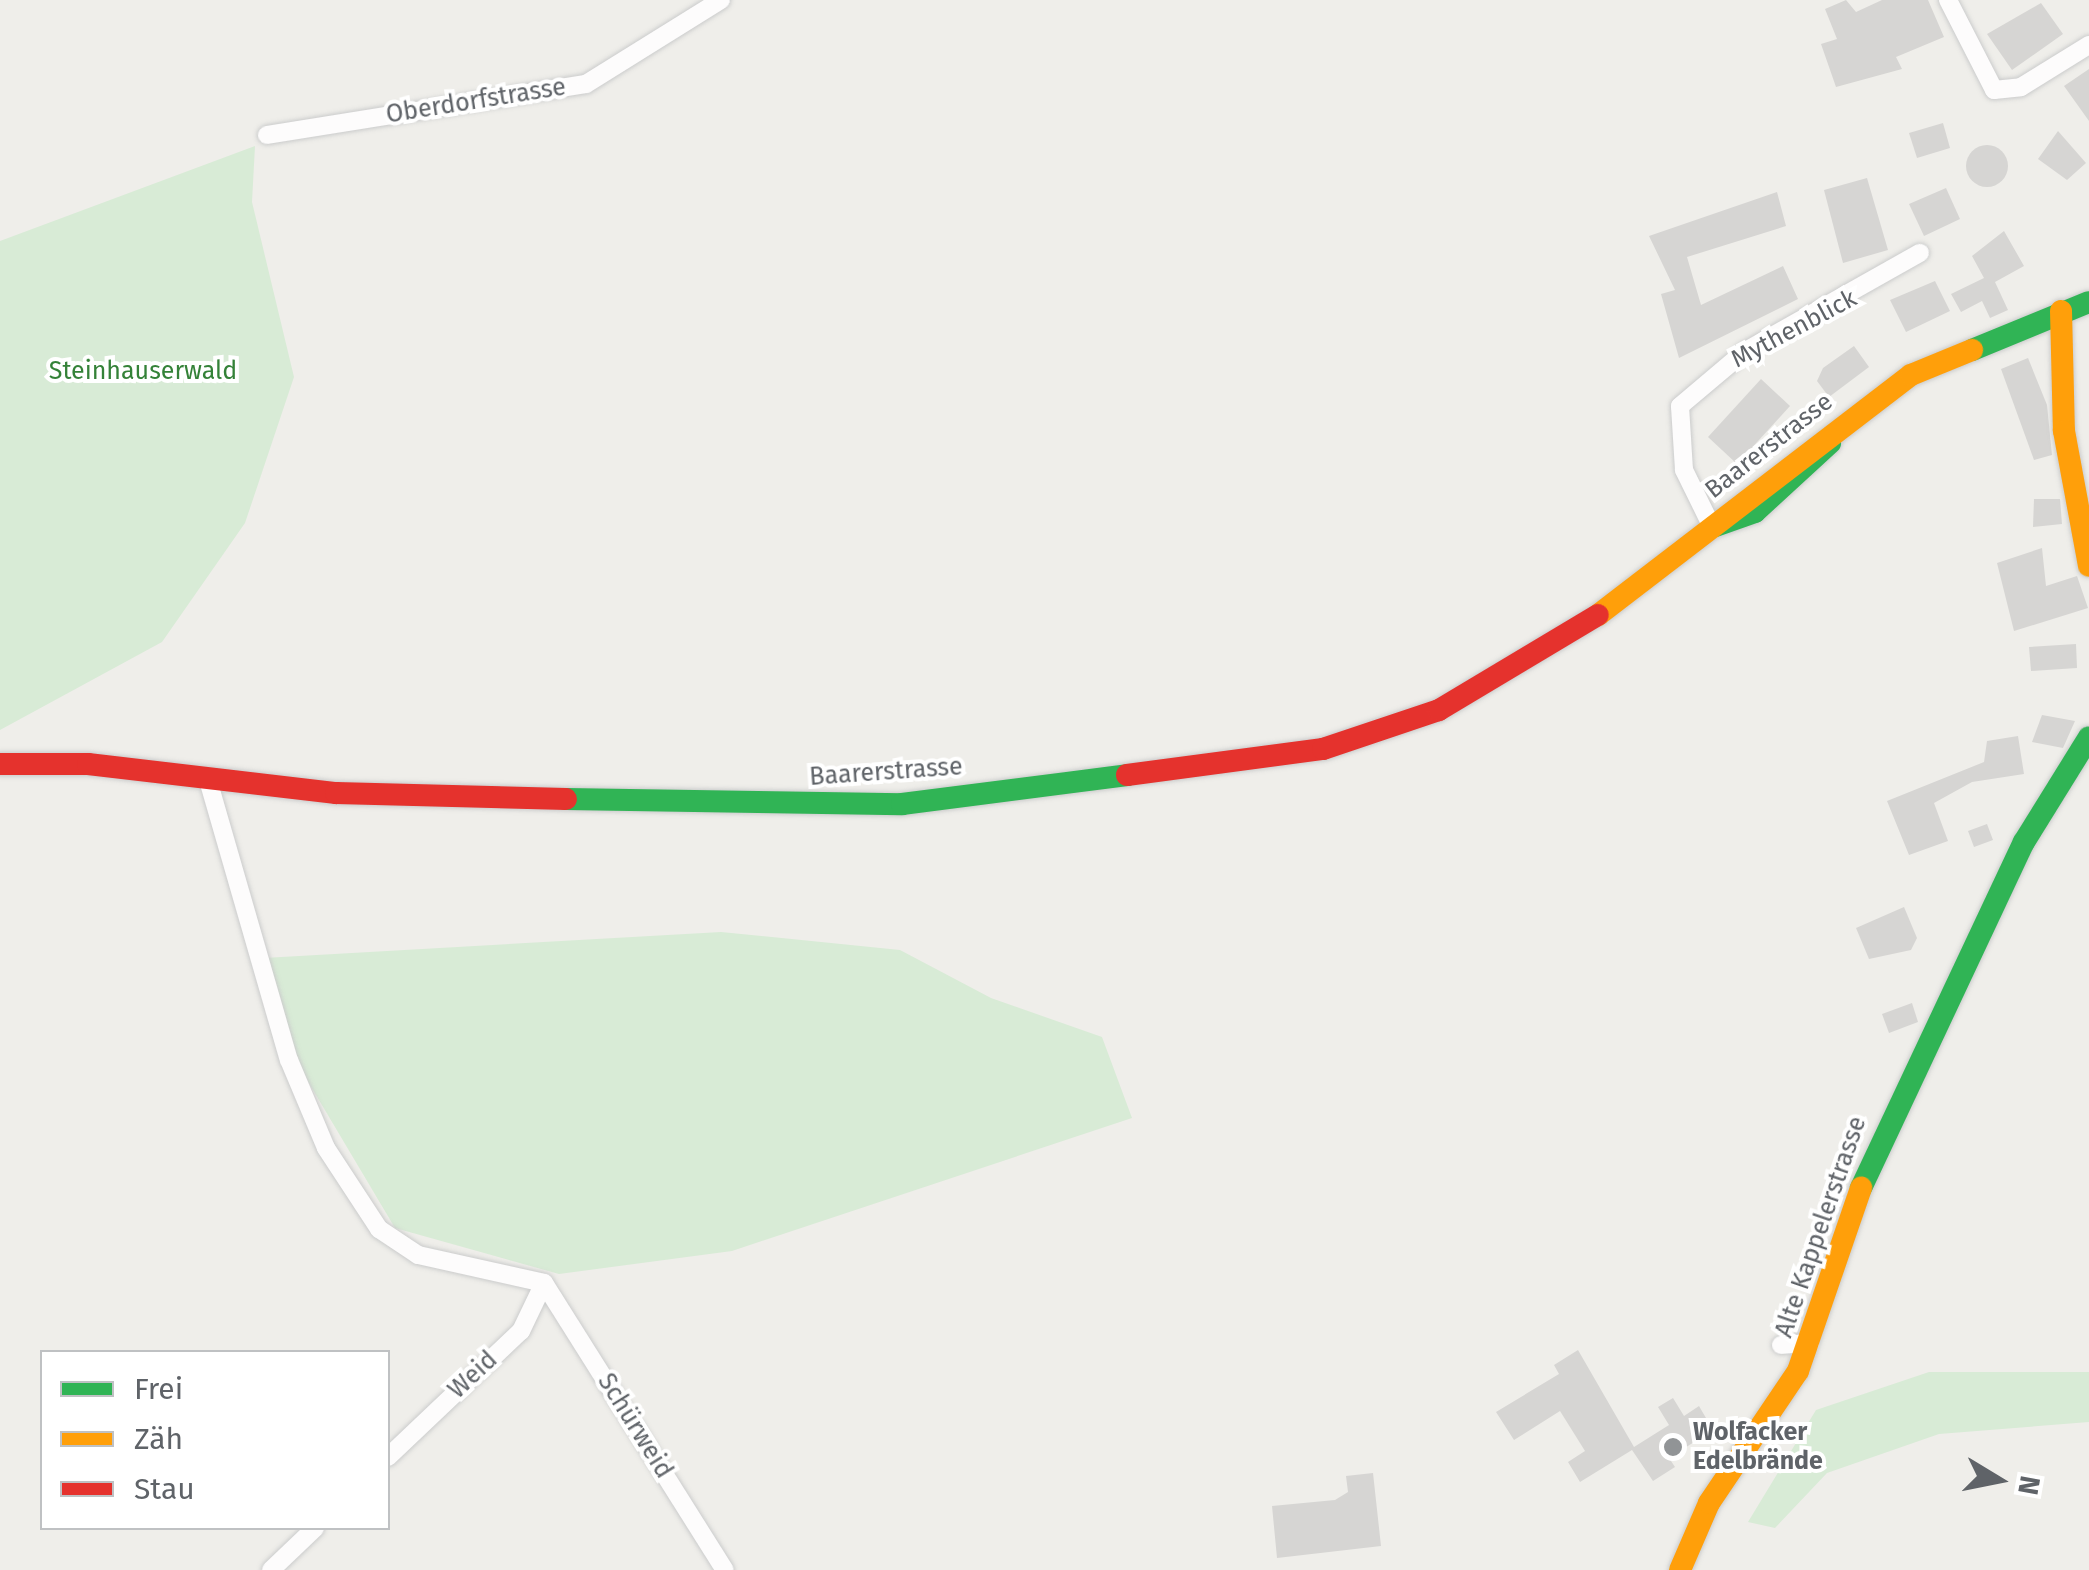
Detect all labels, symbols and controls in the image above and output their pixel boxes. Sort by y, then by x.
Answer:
street label: Oberdorfstrasse [384,72,568,130]
street label: Mythenblick [1726,283,1862,375]
park label: Steinhauserwald [49,356,237,386]
street label: Baarerstrasse [1699,387,1839,505]
street label: Baarerstrasse [808,752,964,792]
street label: Alte Kappelerstrasse [1769,1113,1873,1341]
street label: Weid [442,1345,504,1405]
legend [40,1350,390,1530]
street label: Schürweid [591,1368,679,1484]
text: Frei [134,1371,183,1407]
place label: Wolfacker Edelbrände [1693,1418,1823,1477]
text: Zäh [134,1421,183,1457]
north arrow [1949,1430,2049,1530]
marker: Wolfacker Edelbrände [1662,1436,1684,1458]
text: Stau [134,1471,195,1507]
text: N [2011,1473,2047,1497]

